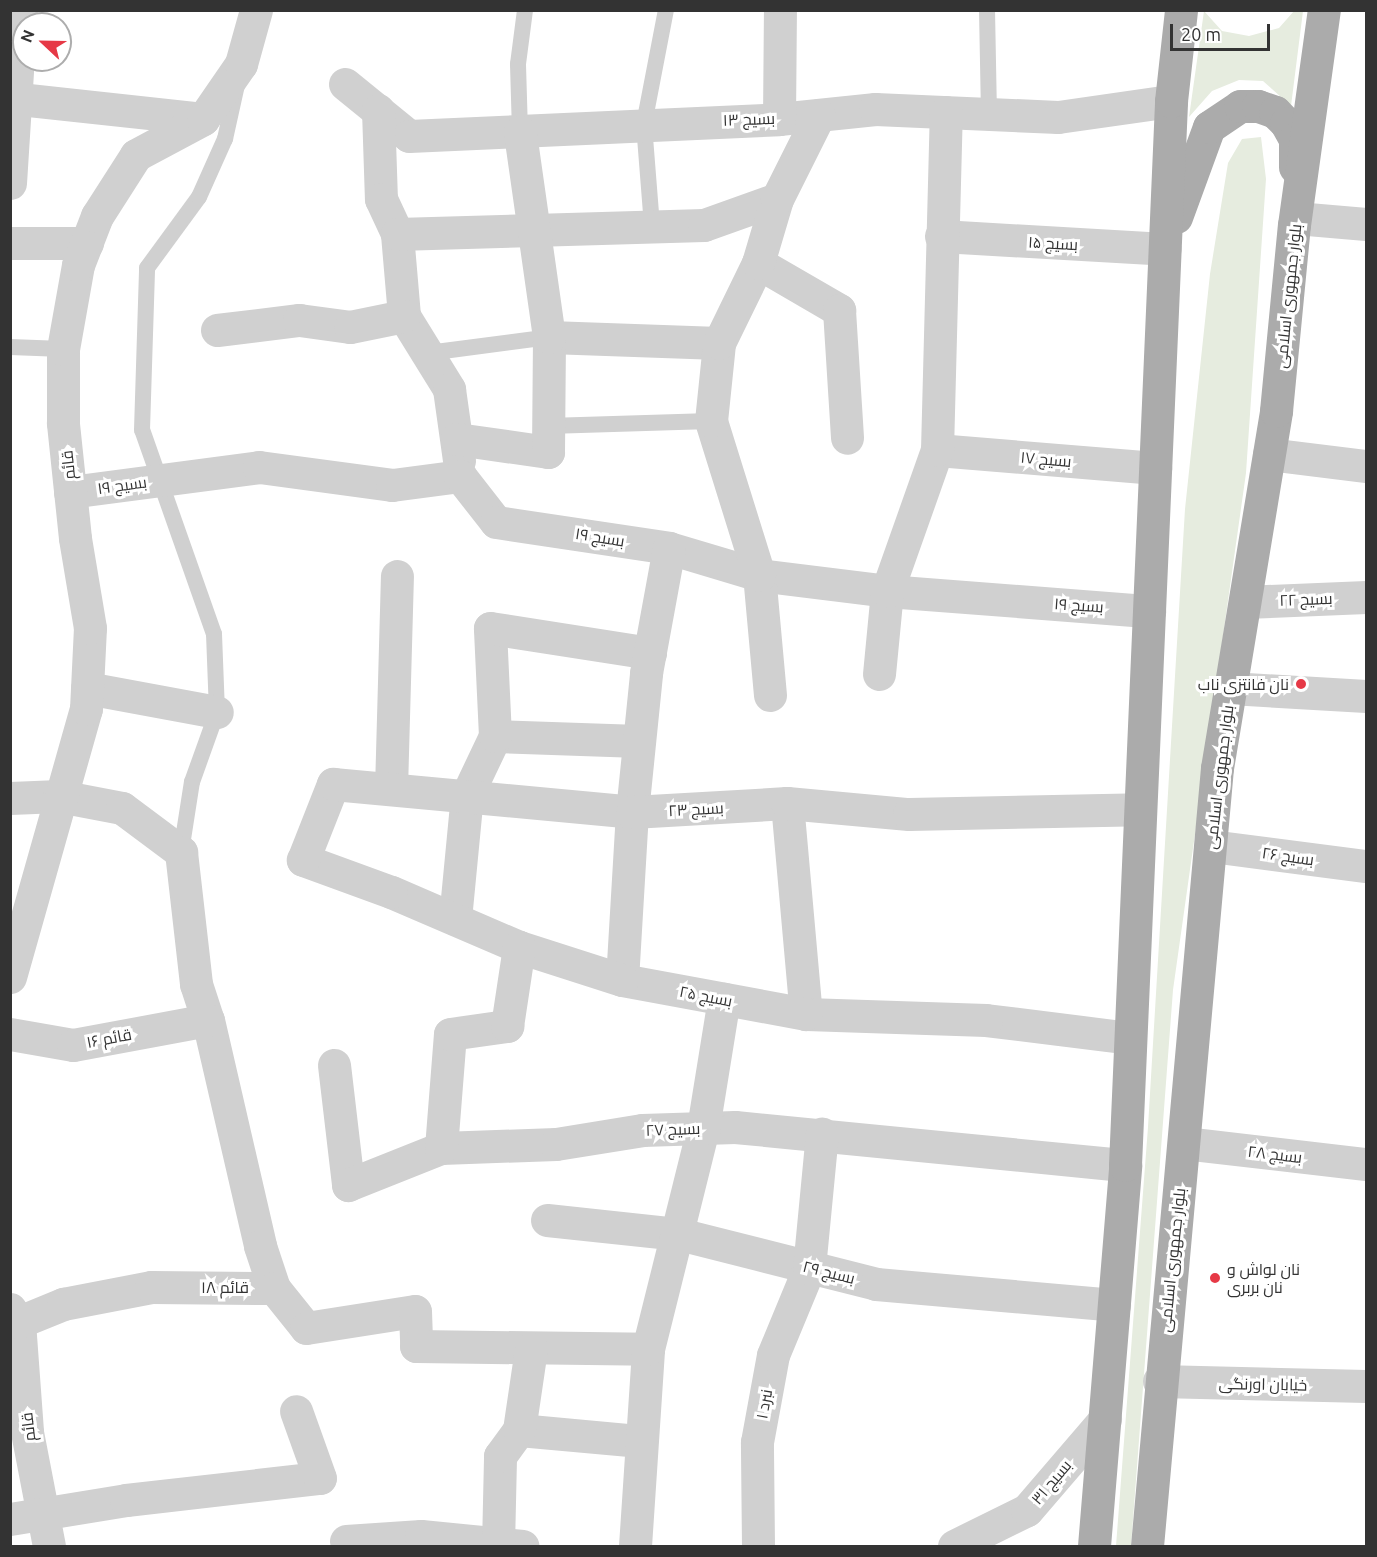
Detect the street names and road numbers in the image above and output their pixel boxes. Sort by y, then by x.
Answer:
street label: بسیج ۱۳ [723,108,775,130]
street label: بلوار جمهوری اسلامی [1271,223,1305,369]
street label: بسیج ۱۵ [1027,232,1079,254]
street label: بسیج ۱۷ [1020,447,1072,471]
street label: قائم [57,449,79,481]
street label: بسیج ۱۹ [96,472,148,498]
street label: بسیج ۱۹ [574,524,626,550]
street label: بسیج ۲۲ [1279,588,1333,610]
street label: بسیج ۱۹ [1054,594,1104,616]
street label: بلوار جمهوری اسلامی [1201,704,1237,850]
street label: بسیج ۲۳ [668,798,724,820]
street label: بسیج ۲۶ [1261,843,1315,869]
street label: بسیج ۲۵ [678,981,734,1011]
street label: قائم ۱۶ [85,1024,133,1052]
street label: بسیج ۲۷ [645,1118,701,1140]
street label: بسیج ۲۸ [1247,1141,1303,1167]
street label: بلوار جمهوری اسلامی [1155,1187,1189,1333]
street label: بسیج ۲۹ [801,1256,857,1288]
street label: قائم ۱۸ [201,1277,249,1297]
street label: خیابان اورنگی [1219,1374,1307,1394]
street label: نبرد ۱ [752,1388,776,1420]
street label: قائم [17,1411,39,1443]
street label: بسیج ۳۱ [1027,1456,1075,1508]

